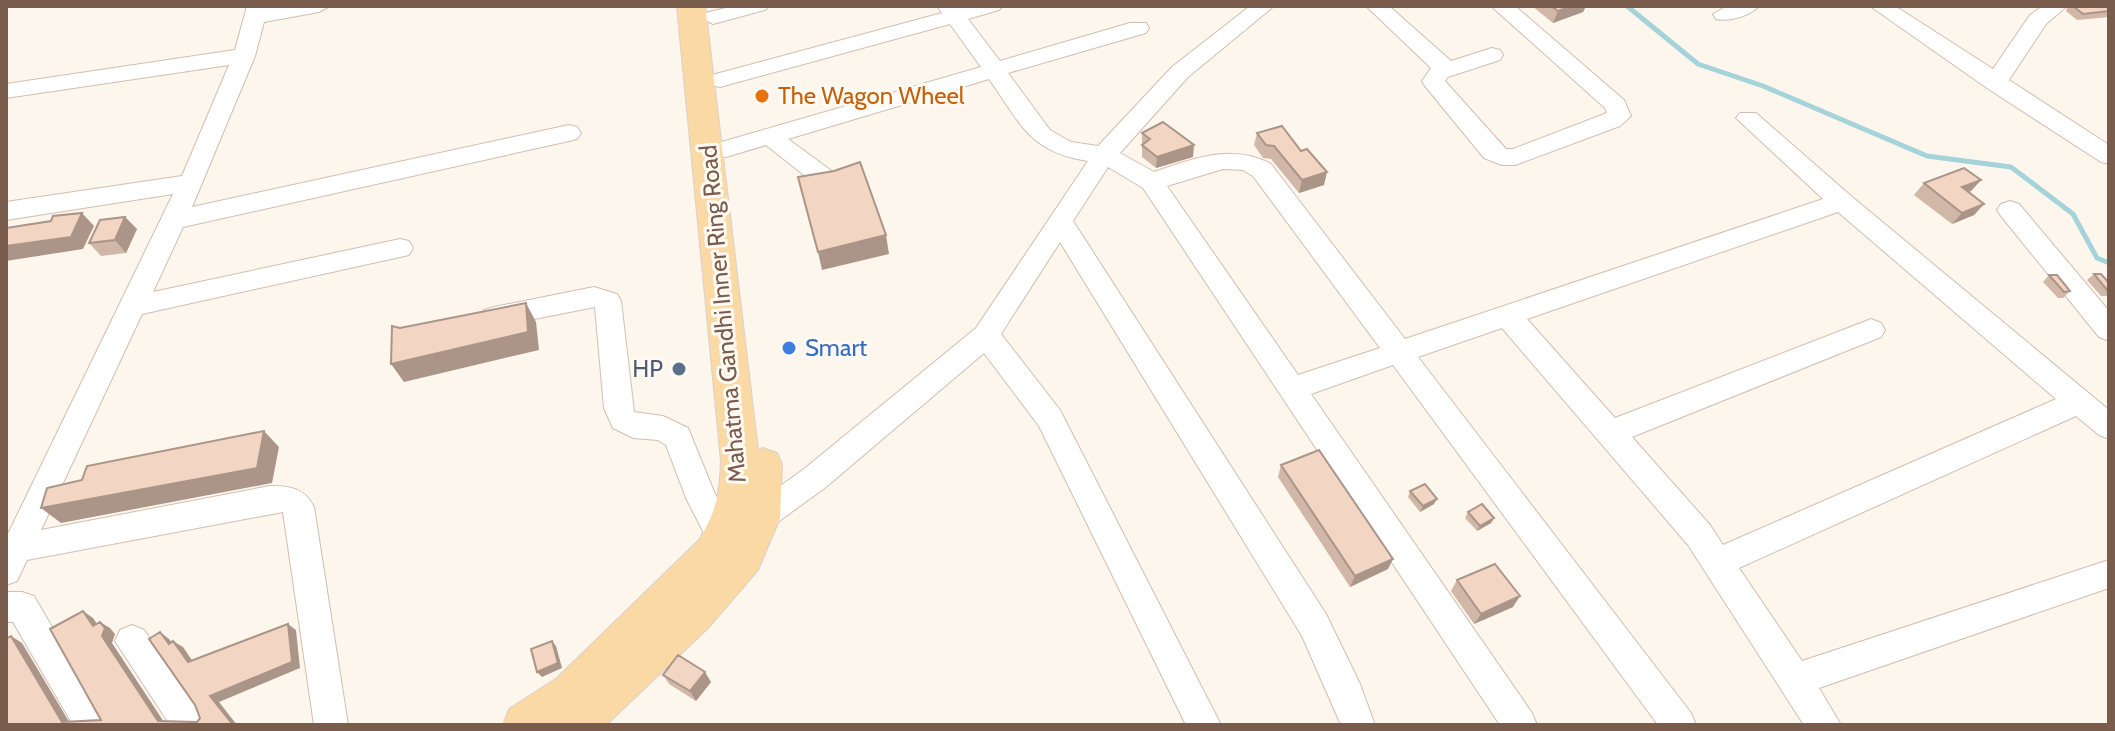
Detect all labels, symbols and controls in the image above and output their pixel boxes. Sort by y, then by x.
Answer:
place label: The Wagon Wheel [778,81,965,110]
marker: The Wagon Wheel [753,87,771,105]
street label: Mahatma Gandhi Inner Ring Road [693,144,752,484]
place label: Smart [805,333,867,362]
marker: Smart [780,339,798,357]
place label: HP [632,354,663,383]
marker: HP [670,360,688,378]

